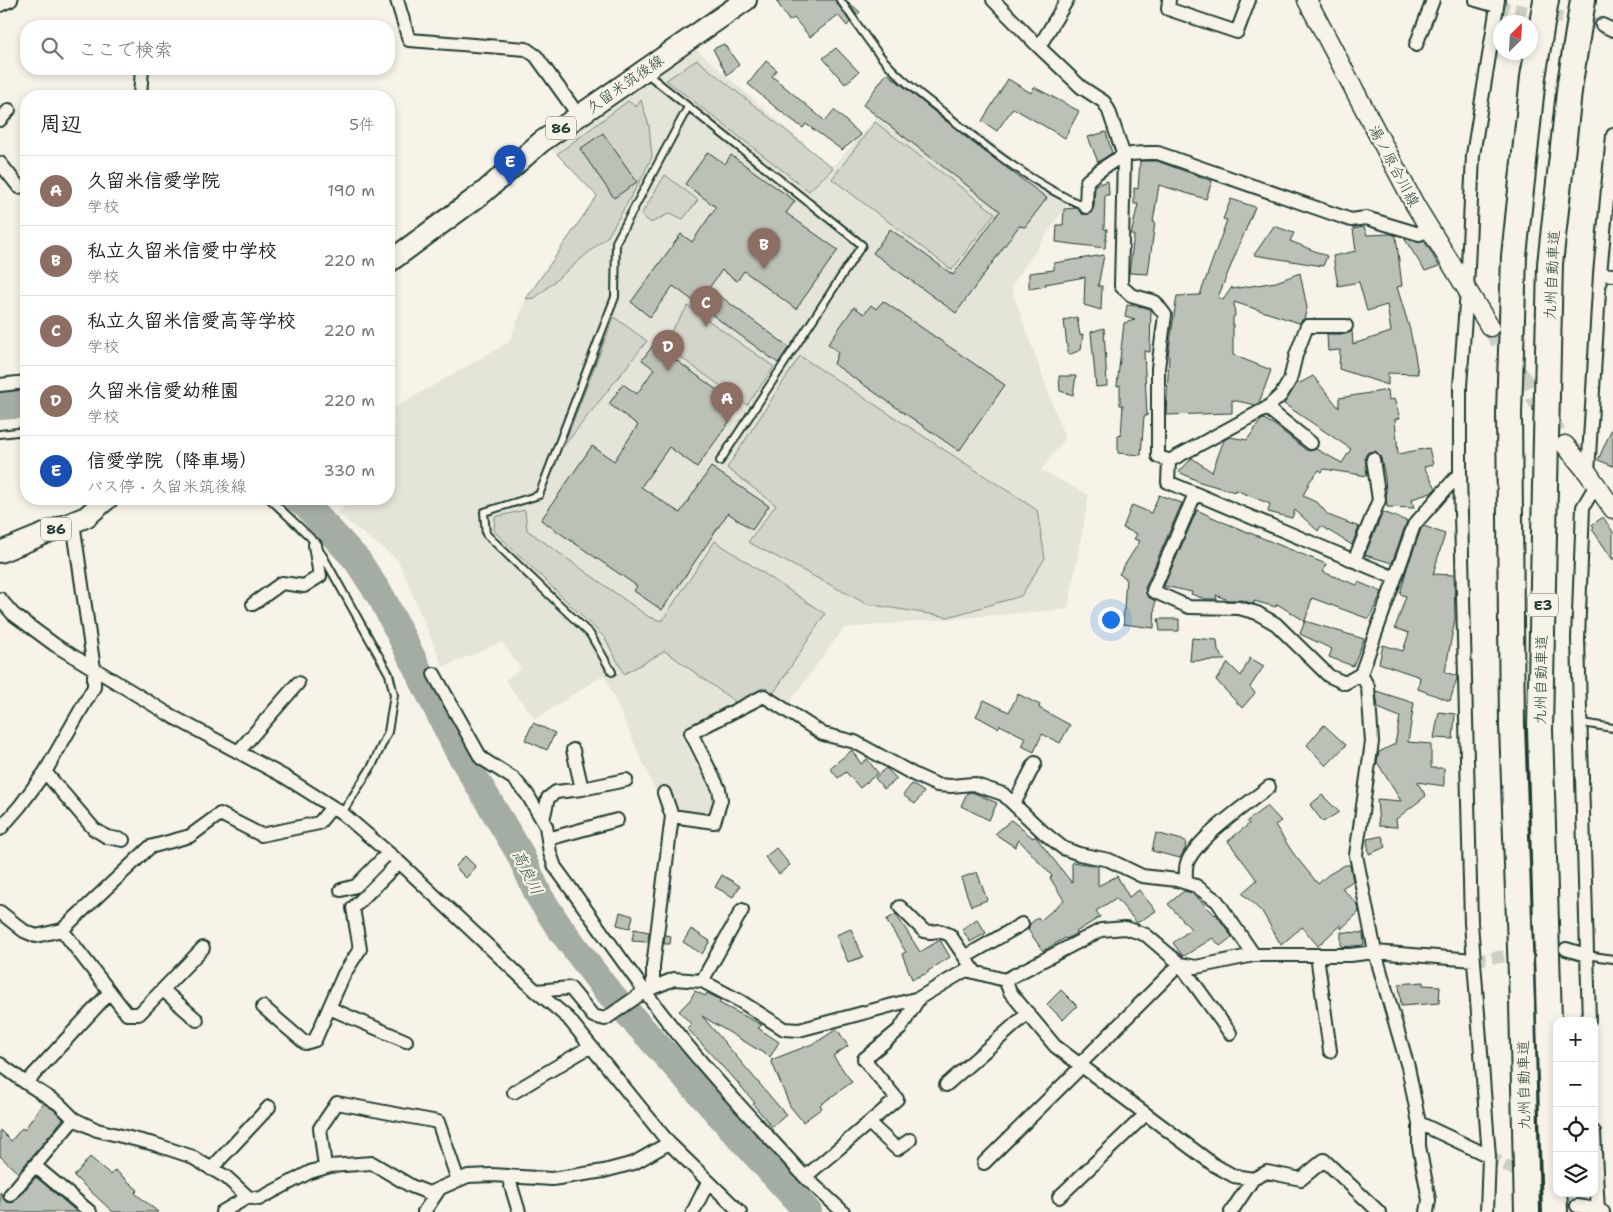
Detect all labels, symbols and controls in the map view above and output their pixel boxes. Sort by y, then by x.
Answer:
north arrow [1493,15,1538,60]
search box [20,20,395,75]
icon: search [38,34,66,62]
text: ここで検索 [78,37,173,62]
street label: 久留米筑後線 [582,50,668,118]
text: 周辺 [40,110,82,138]
text: 5件 [349,114,375,135]
road number: 86 [546,116,576,140]
street label: 湯ノ原合川線 [1364,122,1424,210]
pin: E [494,145,526,186]
text: 久留米信愛学院 [87,168,220,193]
text: A [50,180,62,201]
text: 190 m [328,180,375,201]
text: 学校 [87,196,119,217]
pin: B [748,228,780,269]
street label: 九州自動車道 [1540,230,1564,320]
text: 私立久留米信愛中学校 [87,238,277,263]
text: B [51,250,61,271]
text: 220 m [323,250,375,271]
text: 学校 [87,266,119,287]
pin: C [690,286,722,327]
text: 私立久留米信愛高等学校 [87,308,296,333]
text: C [51,320,61,341]
text: 220 m [323,320,375,341]
pin: D [652,330,684,371]
text: 学校 [87,336,119,357]
text: 久留米信愛幼稚園 [87,378,239,403]
pin: A [711,382,743,423]
text: D [50,390,62,411]
text: 220 m [323,390,375,411]
text: 学校 [87,406,119,427]
text: 信愛学院（降車場） [87,448,258,473]
text: E [51,460,61,481]
text: 330 m [323,460,375,481]
text: バス停 · 久留米筑後線 [87,476,246,497]
road number: 86 [41,518,71,540]
road number: E3 [1528,594,1558,616]
your location [1098,607,1124,633]
street label: 九州自動車道 [1530,635,1552,725]
water label: 高良川 [508,846,548,898]
map controls [1553,1017,1598,1197]
button: + [1553,1017,1598,1062]
street label: 九州自動車道 [1513,1040,1535,1130]
button: − [1553,1062,1598,1107]
button: locate [1553,1107,1598,1152]
button: layers [1553,1152,1598,1197]

